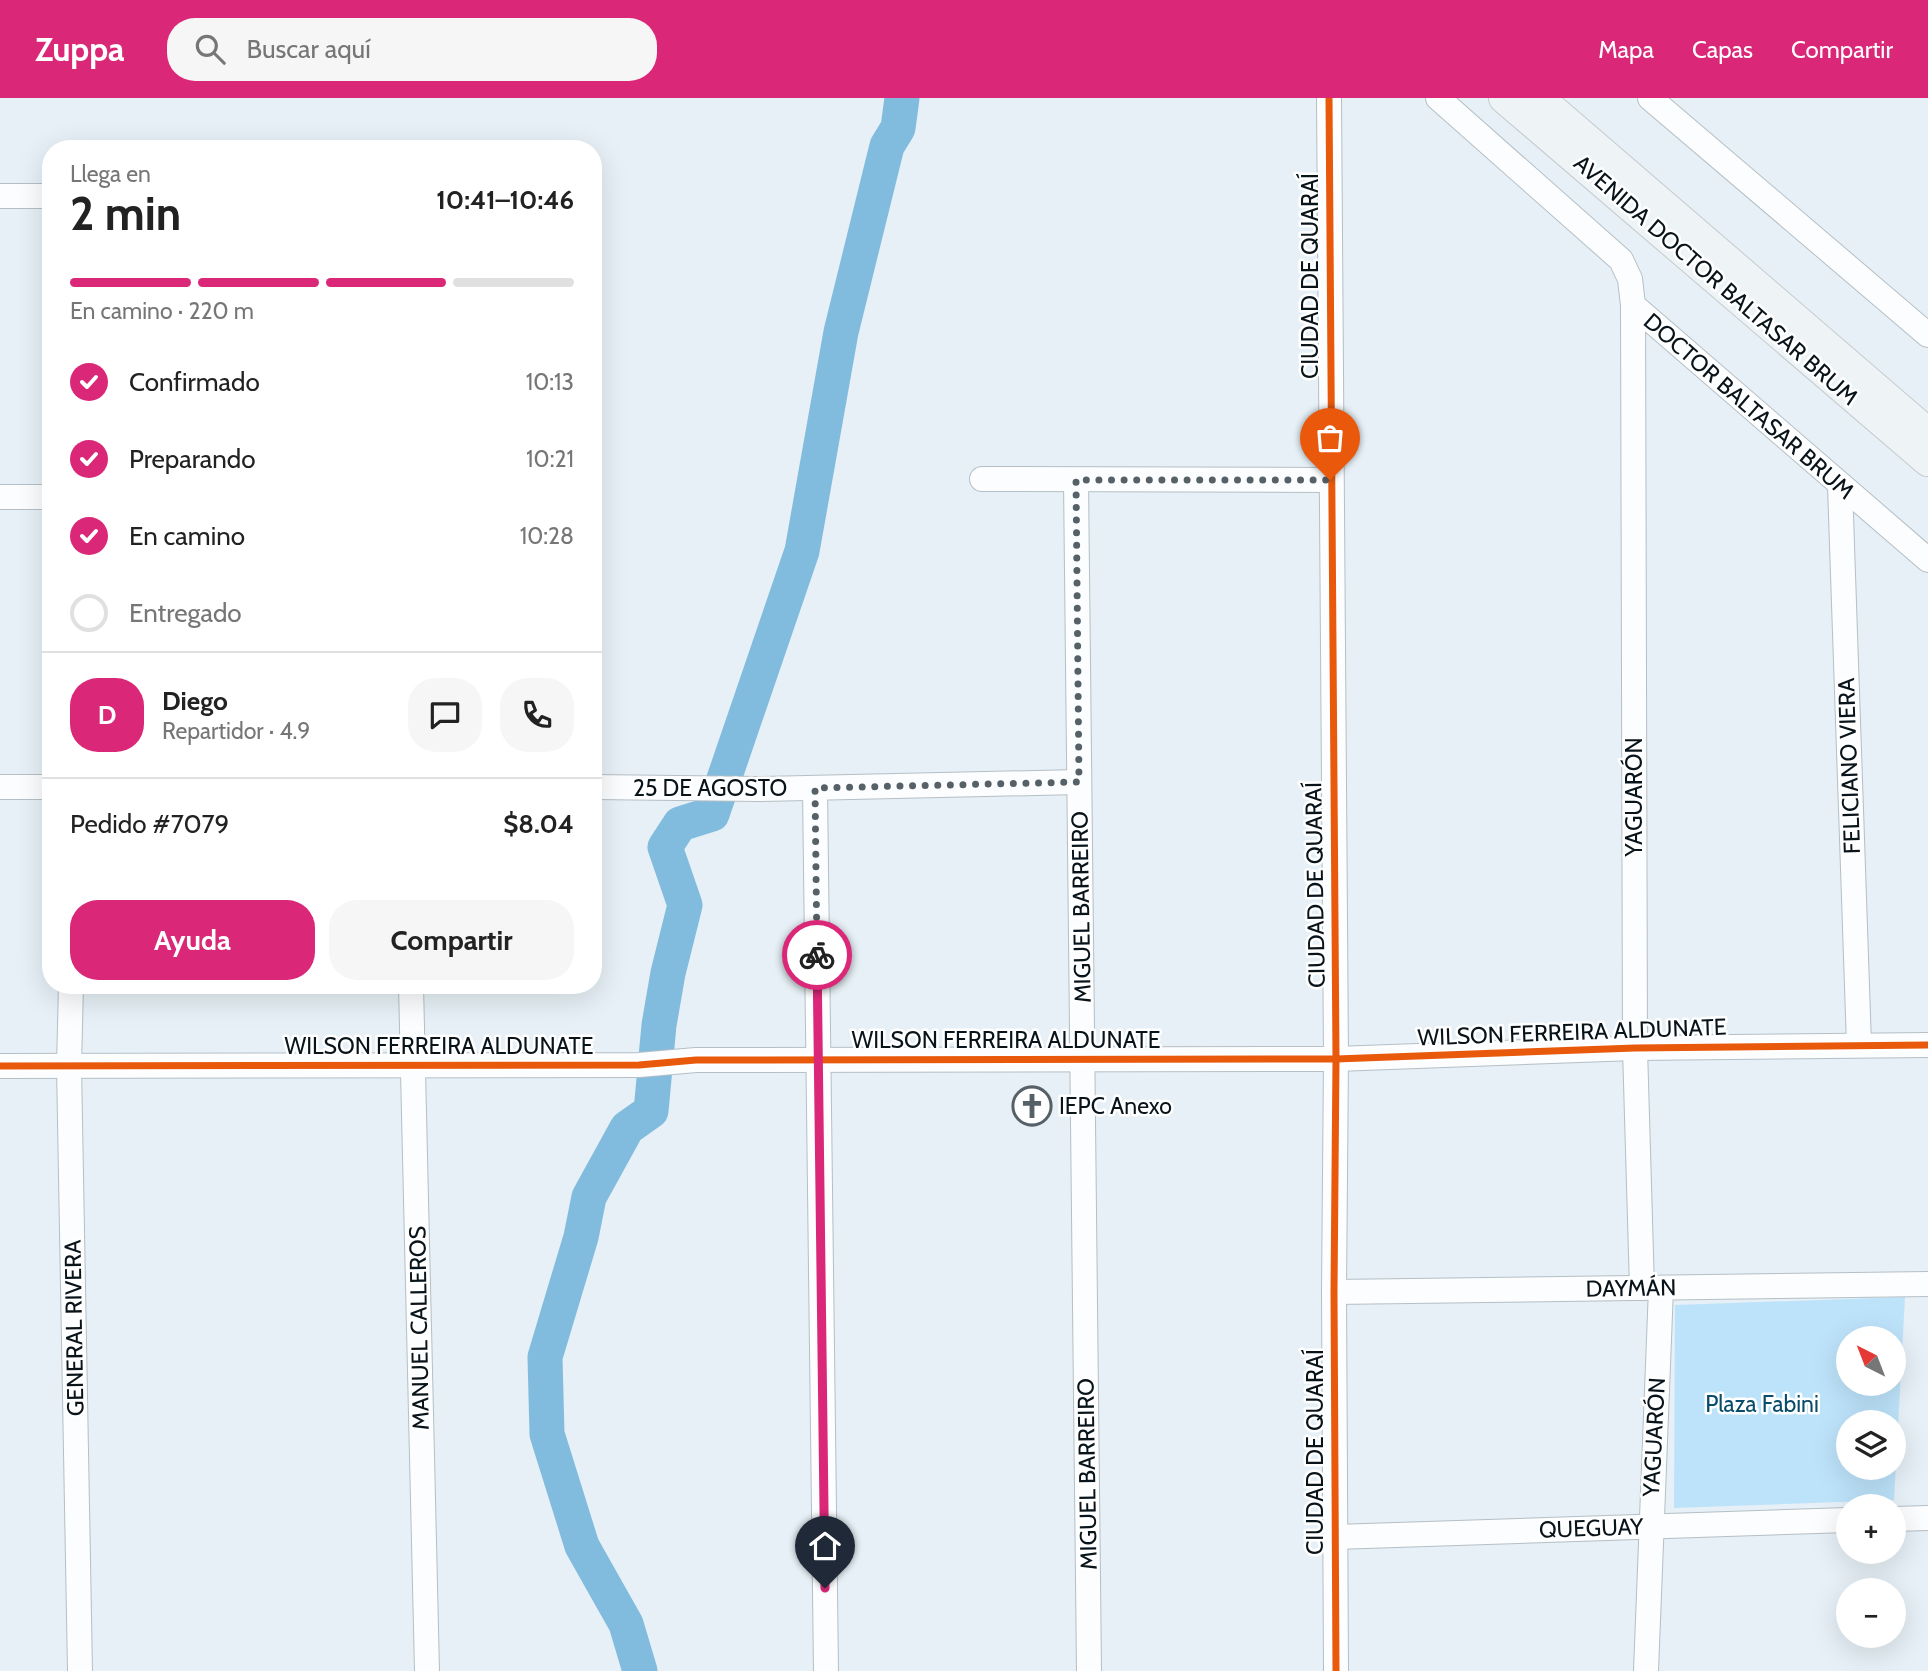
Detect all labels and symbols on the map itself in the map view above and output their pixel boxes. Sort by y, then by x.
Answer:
street label: AVENIDA DOCTOR BALTASAR BRUM [1568,149,1864,411]
street label: CIUDAD DE QUARAÍ [1295,173,1324,379]
street label: DOCTOR BALTASAR BRUM [1638,307,1860,505]
pin [1300,408,1360,480]
street label: FELICIANO VIERA [1832,678,1866,854]
street label: YAGUARÓN [1620,737,1648,858]
street label: 25 DE AGOSTO [633,774,787,802]
street label: CIUDAD DE QUARAÍ [1298,782,1331,988]
street label: MIGUEL BARREIRO [1065,811,1097,1003]
courier [782,920,852,990]
street label: WILSON FERREIRA ALDUNATE [1417,1013,1727,1051]
street label: WILSON FERREIRA ALDUNATE [851,1026,1161,1054]
street label: WILSON FERREIRA ALDUNATE [284,1032,594,1060]
church icon: IEPC Anexo [1011,1085,1053,1127]
place label: IEPC Anexo [1059,1092,1172,1120]
street label: MANUEL CALLEROS [403,1226,435,1430]
street label: GENERAL RIVERA [58,1240,90,1416]
street label: DAYMÁN [1585,1272,1677,1303]
north arrow [1836,1326,1906,1396]
street label: CIUDAD DE QUARAÍ [1300,1349,1329,1555]
street label: YAGUARÓN [1637,1377,1671,1498]
street label: MIGUEL BARREIRO [1071,1378,1103,1570]
park label: Plaza Fabini [1705,1390,1819,1418]
street label: QUEGUAY [1538,1512,1645,1544]
pin [795,1516,855,1588]

